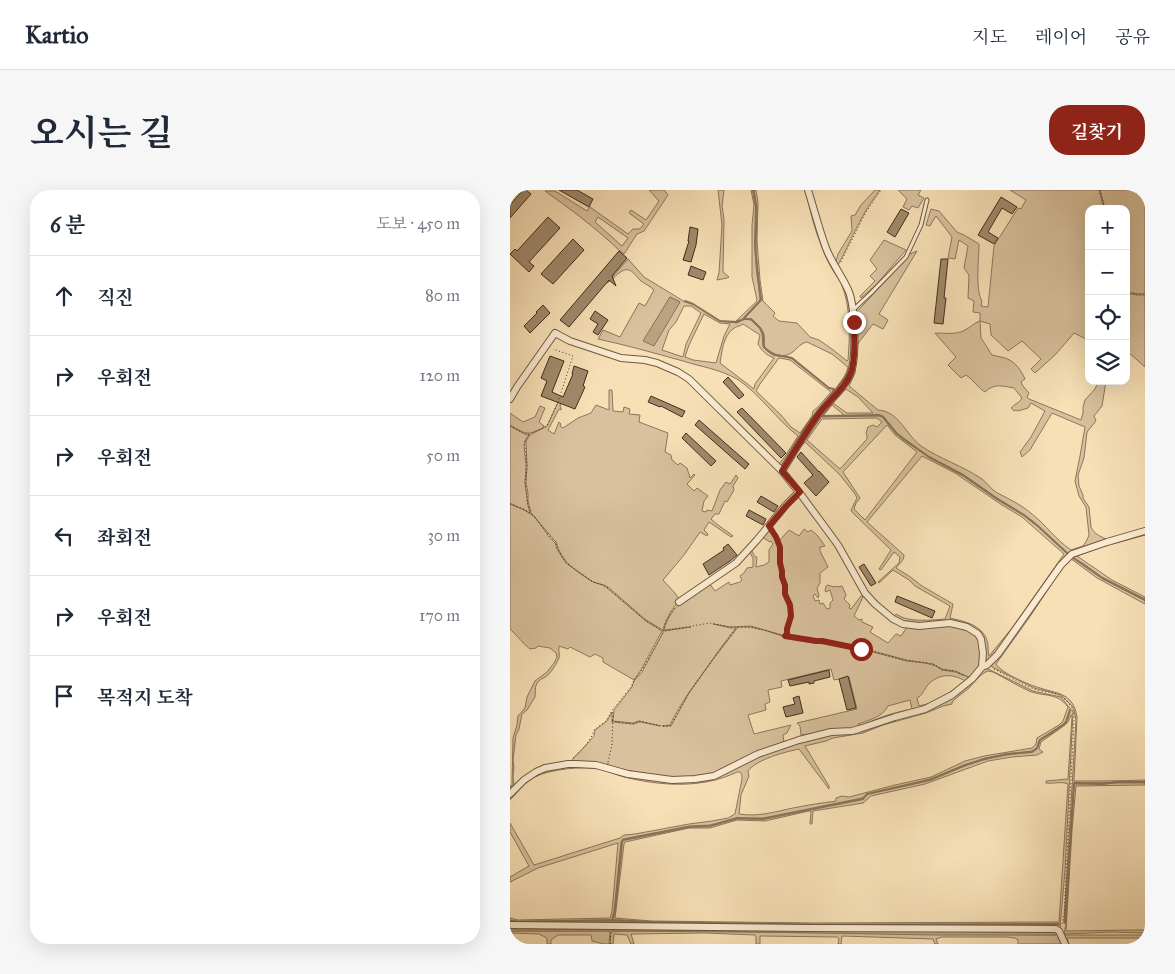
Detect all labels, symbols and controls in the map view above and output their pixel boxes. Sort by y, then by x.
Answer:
text: Kartio [25,20,88,50]
text: 지도 [972,26,1007,48]
text: 레이어 [1035,26,1087,48]
text: 공유 [1115,26,1150,48]
button: 길찾기 [1049,105,1145,155]
text: 오시는 길 [30,112,173,155]
map controls [1085,205,1130,385]
button: + [1085,205,1130,250]
text: 6 분 [50,212,86,238]
text: 도보 · 450 m [376,214,460,233]
button: − [1085,250,1130,295]
icon: ahead [50,282,78,310]
text: 직진 [97,286,134,309]
text: 80 m [425,286,460,305]
button: locate [1085,295,1130,340]
route end [843,311,866,334]
button: layers [1085,340,1130,385]
icon: right [50,362,78,390]
text: 우회전 [97,366,152,389]
text: 120 m [420,366,460,385]
icon: right [50,442,78,470]
text: 우회전 [97,446,152,469]
text: 50 m [426,446,460,465]
icon: left [50,522,78,550]
text: 좌회전 [97,526,152,549]
text: 30 m [427,526,460,545]
icon: right [50,602,78,630]
text: 우회전 [97,606,152,629]
text: 170 m [419,606,460,625]
route start [850,638,873,661]
icon: arrive [50,682,78,710]
text: 목적지 도착 [97,686,193,709]

